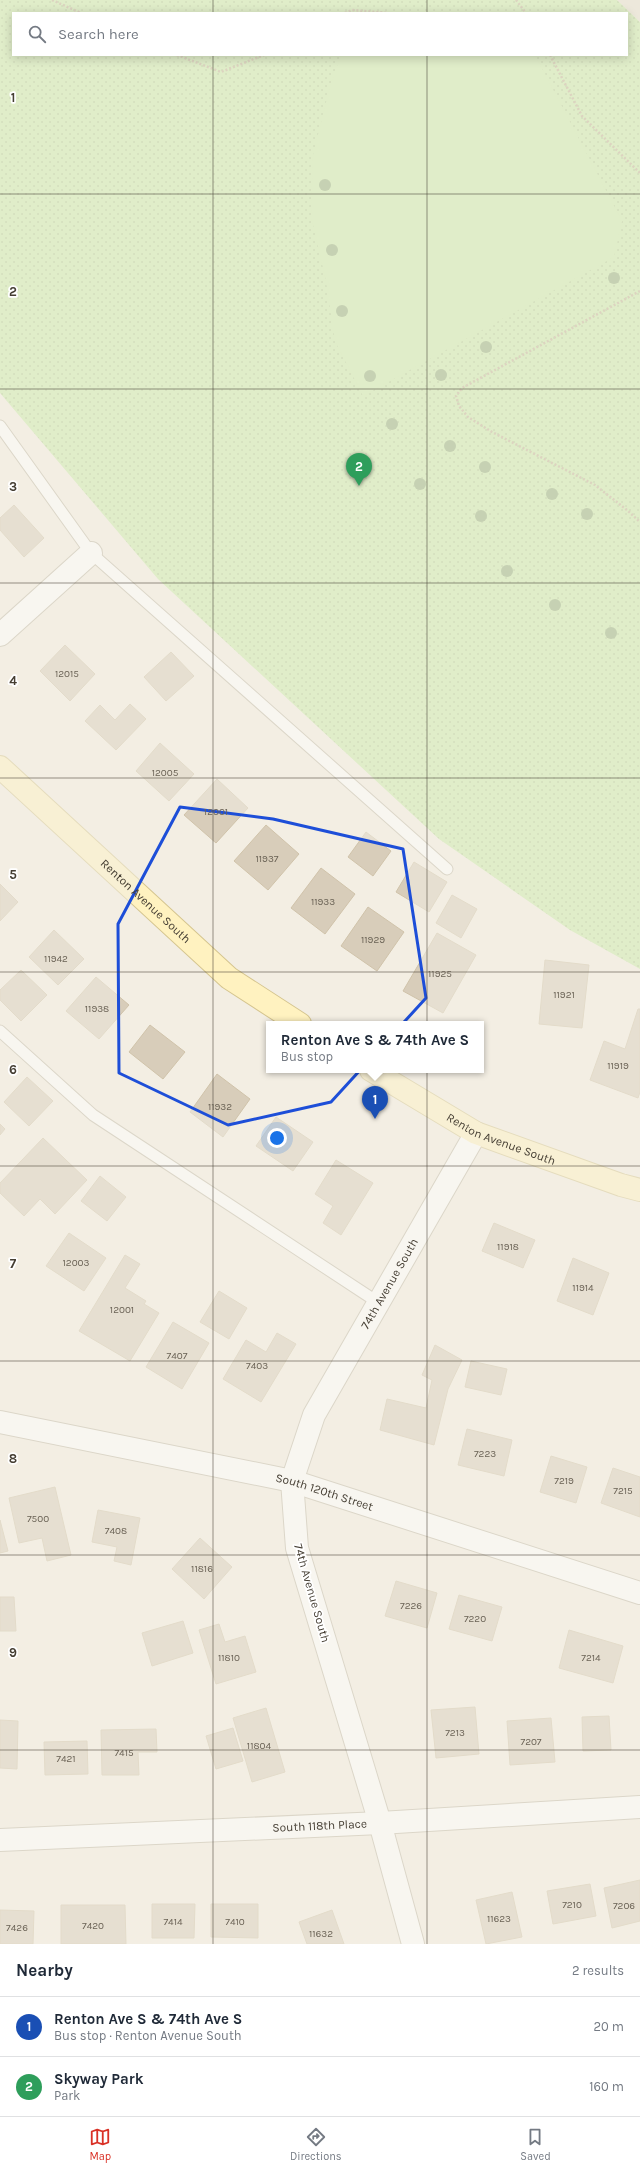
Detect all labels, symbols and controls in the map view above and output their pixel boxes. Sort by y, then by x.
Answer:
search box [12,12,628,56]
icon: search [26,23,48,45]
text: Search here [58,25,139,43]
text: 1 [11,90,15,105]
text: 2 [9,284,17,299]
pin: 2 [346,453,372,486]
text: 3 [9,479,17,494]
house number: 12015 [55,668,79,680]
text: 4 [9,673,17,688]
house number: 12005 [152,767,179,779]
house number: 12001 [204,806,228,818]
house number: 11937 [255,853,279,865]
street label: Renton Avenue South [98,856,193,946]
text: 5 [9,867,17,882]
house number: 11933 [311,896,335,908]
house number: 11929 [361,934,385,946]
house number: 11942 [44,953,68,965]
house number: 11925 [428,968,452,980]
house number: 11921 [553,989,575,1001]
house number: 11938 [85,1003,109,1015]
popup [266,1021,484,1073]
text: Renton Ave S & 74th Ave S [281,1031,469,1049]
text: Bus stop [281,1049,333,1064]
house number: 11919 [607,1060,629,1072]
text: 6 [9,1062,17,1077]
pin: 1 [362,1086,388,1119]
house number: 11932 [208,1101,232,1113]
street label: Renton Avenue South [444,1110,558,1168]
your location [267,1128,287,1148]
street label: 74th Avenue South [358,1236,421,1331]
house number: 11918 [497,1241,519,1253]
text: 7 [10,1256,17,1271]
house number: 12003 [63,1257,90,1269]
house number: 11914 [572,1282,594,1294]
house number: 12001 [110,1304,134,1316]
house number: 7407 [167,1350,188,1362]
house number: 7403 [246,1360,268,1372]
house number: 7223 [474,1448,496,1460]
text: 8 [9,1451,17,1466]
street label: South 120th Street [274,1471,375,1514]
house number: 7219 [554,1475,574,1487]
house number: 7215 [613,1485,633,1497]
house number: 7500 [27,1513,49,1525]
house number: 7408 [105,1525,127,1537]
street label: 74th Avenue South [291,1542,333,1644]
house number: 11816 [191,1563,213,1575]
house number: 7226 [400,1600,422,1612]
house number: 7220 [464,1613,486,1625]
text: 9 [9,1645,17,1660]
house number: 11810 [218,1652,240,1664]
house number: 7214 [581,1652,601,1664]
house number: 7213 [445,1727,465,1739]
house number: 7207 [520,1736,542,1748]
house number: 11804 [247,1740,272,1752]
house number: 7415 [114,1747,134,1759]
house number: 7421 [56,1753,76,1765]
street label: South 118th Place [272,1817,367,1835]
house number: 7210 [562,1899,582,1911]
house number: 7206 [613,1900,635,1912]
house number: 11623 [487,1913,511,1925]
house number: 7414 [163,1916,183,1928]
house number: 7410 [225,1916,245,1928]
house number: 7420 [82,1920,104,1932]
house number: 7426 [6,1922,28,1934]
house number: 11632 [309,1928,333,1940]
text: Nearby [16,1960,73,1980]
text: 2 results [572,1963,624,1978]
text: Renton Ave S & 74th Ave S [54,2010,242,2028]
text: 1 [27,2019,31,2034]
text: 20 m [594,2019,624,2034]
text: Bus stop · Renton Avenue South [54,2028,242,2043]
text: Skyway Park [54,2070,144,2088]
text: 2 [25,2079,33,2094]
text: 160 m [589,2079,624,2094]
text: Park [54,2088,80,2103]
tab: Map [89,2126,111,2163]
tab: Directions [290,2126,342,2163]
tab: Saved [520,2126,551,2163]

